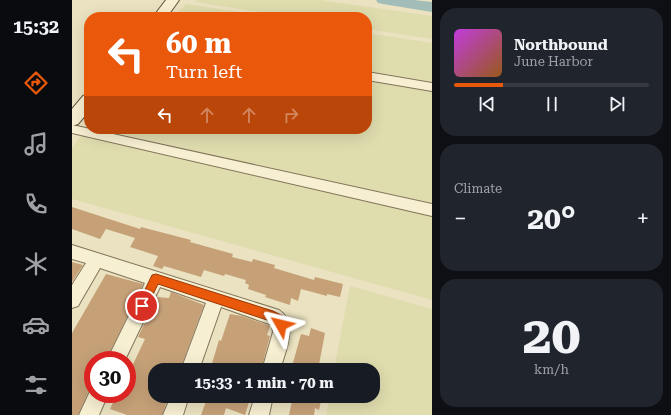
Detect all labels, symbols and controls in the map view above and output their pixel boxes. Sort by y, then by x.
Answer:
text: 15:32 [13,16,59,37]
text: 60 m [166,27,231,60]
icon: left [100,28,152,80]
text: Northbound [514,36,608,54]
text: June Harbor [514,54,593,69]
text: Turn left [166,61,242,82]
icon: directions [22,69,50,97]
icon: previous [476,93,498,115]
icon: pause [541,93,563,115]
icon: next [606,93,628,115]
icon: left [154,104,176,126]
icon: ahead [196,104,218,126]
icon: ahead [238,104,260,126]
icon: right [280,104,302,126]
icon: music [22,130,50,158]
text: Climate [454,181,502,196]
icon: phone [22,190,50,218]
text: 20° [527,201,576,236]
text: − [454,206,466,231]
text: + [637,206,649,231]
icon: climate [22,250,50,278]
pin [125,289,159,323]
icon: arrive [131,295,153,317]
position arrow [260,304,302,346]
text: 20 [522,305,581,366]
icon: car [22,311,50,339]
speed limit sign: 30 [84,351,136,403]
text: km/h [534,362,569,377]
icon: filters [22,371,50,399]
text: 15:33 · 1 min · 70 m [194,374,334,392]

